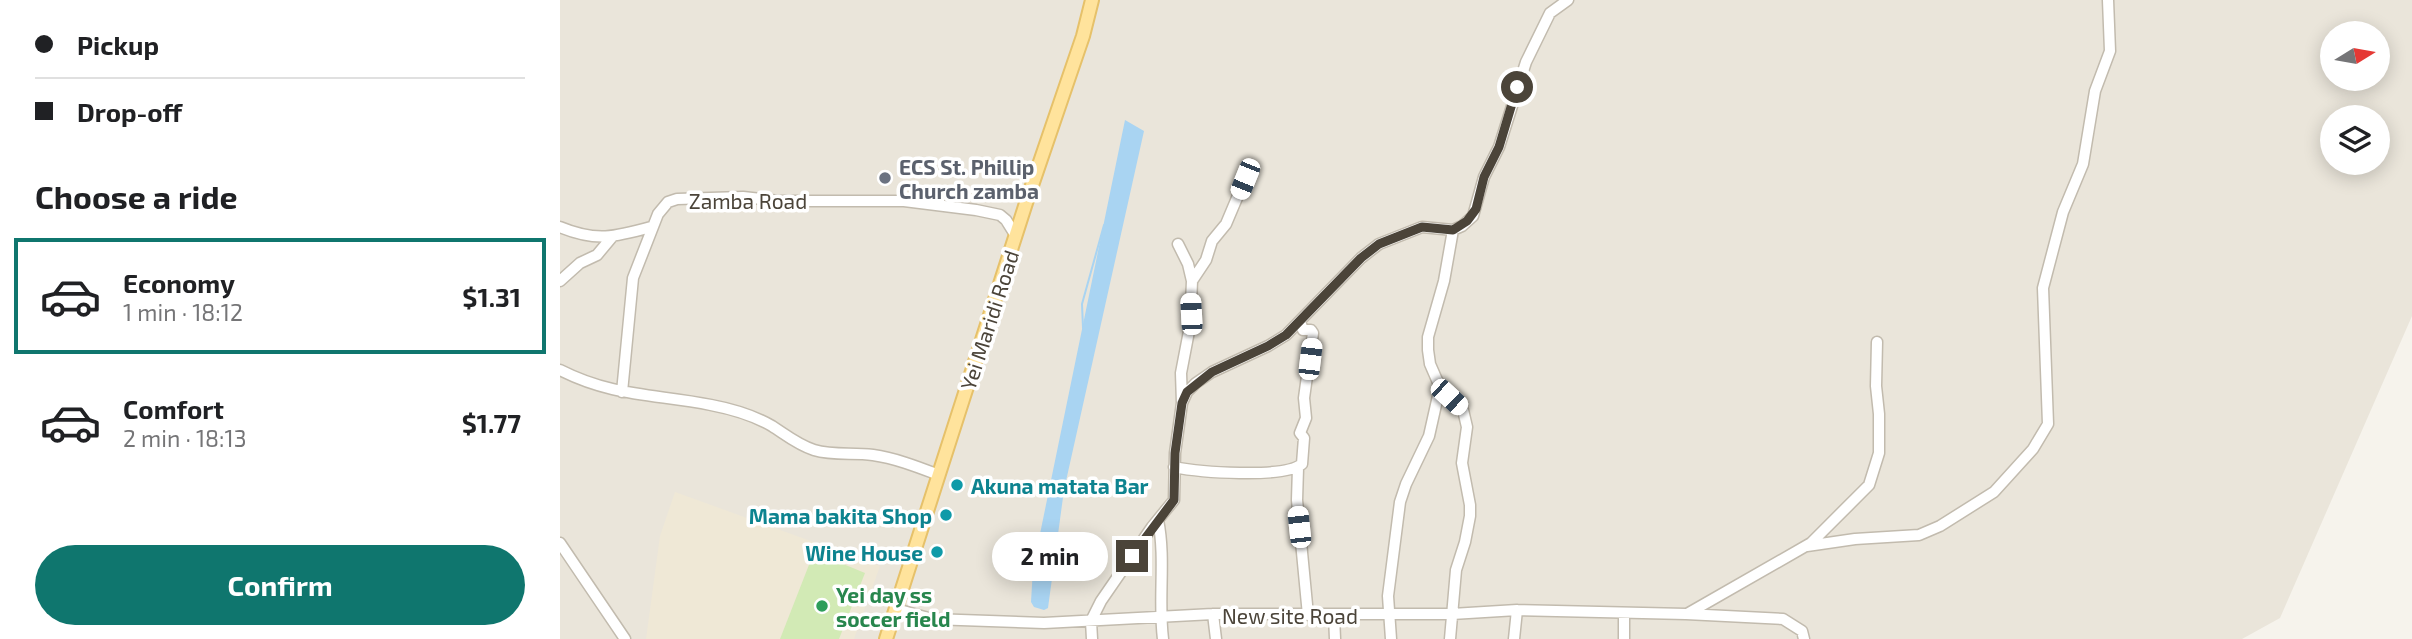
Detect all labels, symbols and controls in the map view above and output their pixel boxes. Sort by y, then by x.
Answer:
north arrow [2320,21,2390,91]
map controls [2320,21,2390,175]
text: Pickup [77,29,159,60]
route start [1501,71,1533,103]
text: Drop-off [77,96,182,127]
button: layers [2320,105,2390,175]
place label: ECS St. Phillip Church zamba [899,154,1039,203]
car [1228,156,1263,202]
marker: ECS St. Phillip Church zamba [877,170,893,186]
text: Choose a ride [35,177,238,215]
street label: Zamba Road [689,188,807,213]
street label: Yei Maridi Road [955,247,1023,393]
icon: car [39,265,102,328]
text: Economy [123,267,235,298]
text: $1.31 [462,281,521,312]
car [1180,292,1203,336]
text: 1 min · 18:12 [123,298,243,326]
car [1298,337,1323,381]
car [1427,375,1472,419]
icon: car [39,391,102,454]
text: Comfort [123,393,224,424]
text: $1.77 [462,407,521,438]
text: 2 min · 18:13 [123,424,246,452]
place label: Akuna matata Bar [971,473,1149,498]
marker: Akuna matata Bar [949,477,965,493]
place label: Mama bakita Shop [749,503,932,528]
car [1287,505,1312,549]
marker: Mama bakita Shop [938,507,954,523]
callout: 2 min [992,532,1108,580]
place label: Wine House [805,540,923,565]
route end [1116,540,1148,572]
text: 2 min [1021,542,1079,570]
marker: Wine House [929,544,945,560]
button: Confirm [35,545,525,625]
place label: Yei day ss soccer field [836,582,951,631]
marker: Yei day ss soccer field [814,598,830,614]
street label: New site Road [1222,603,1358,628]

